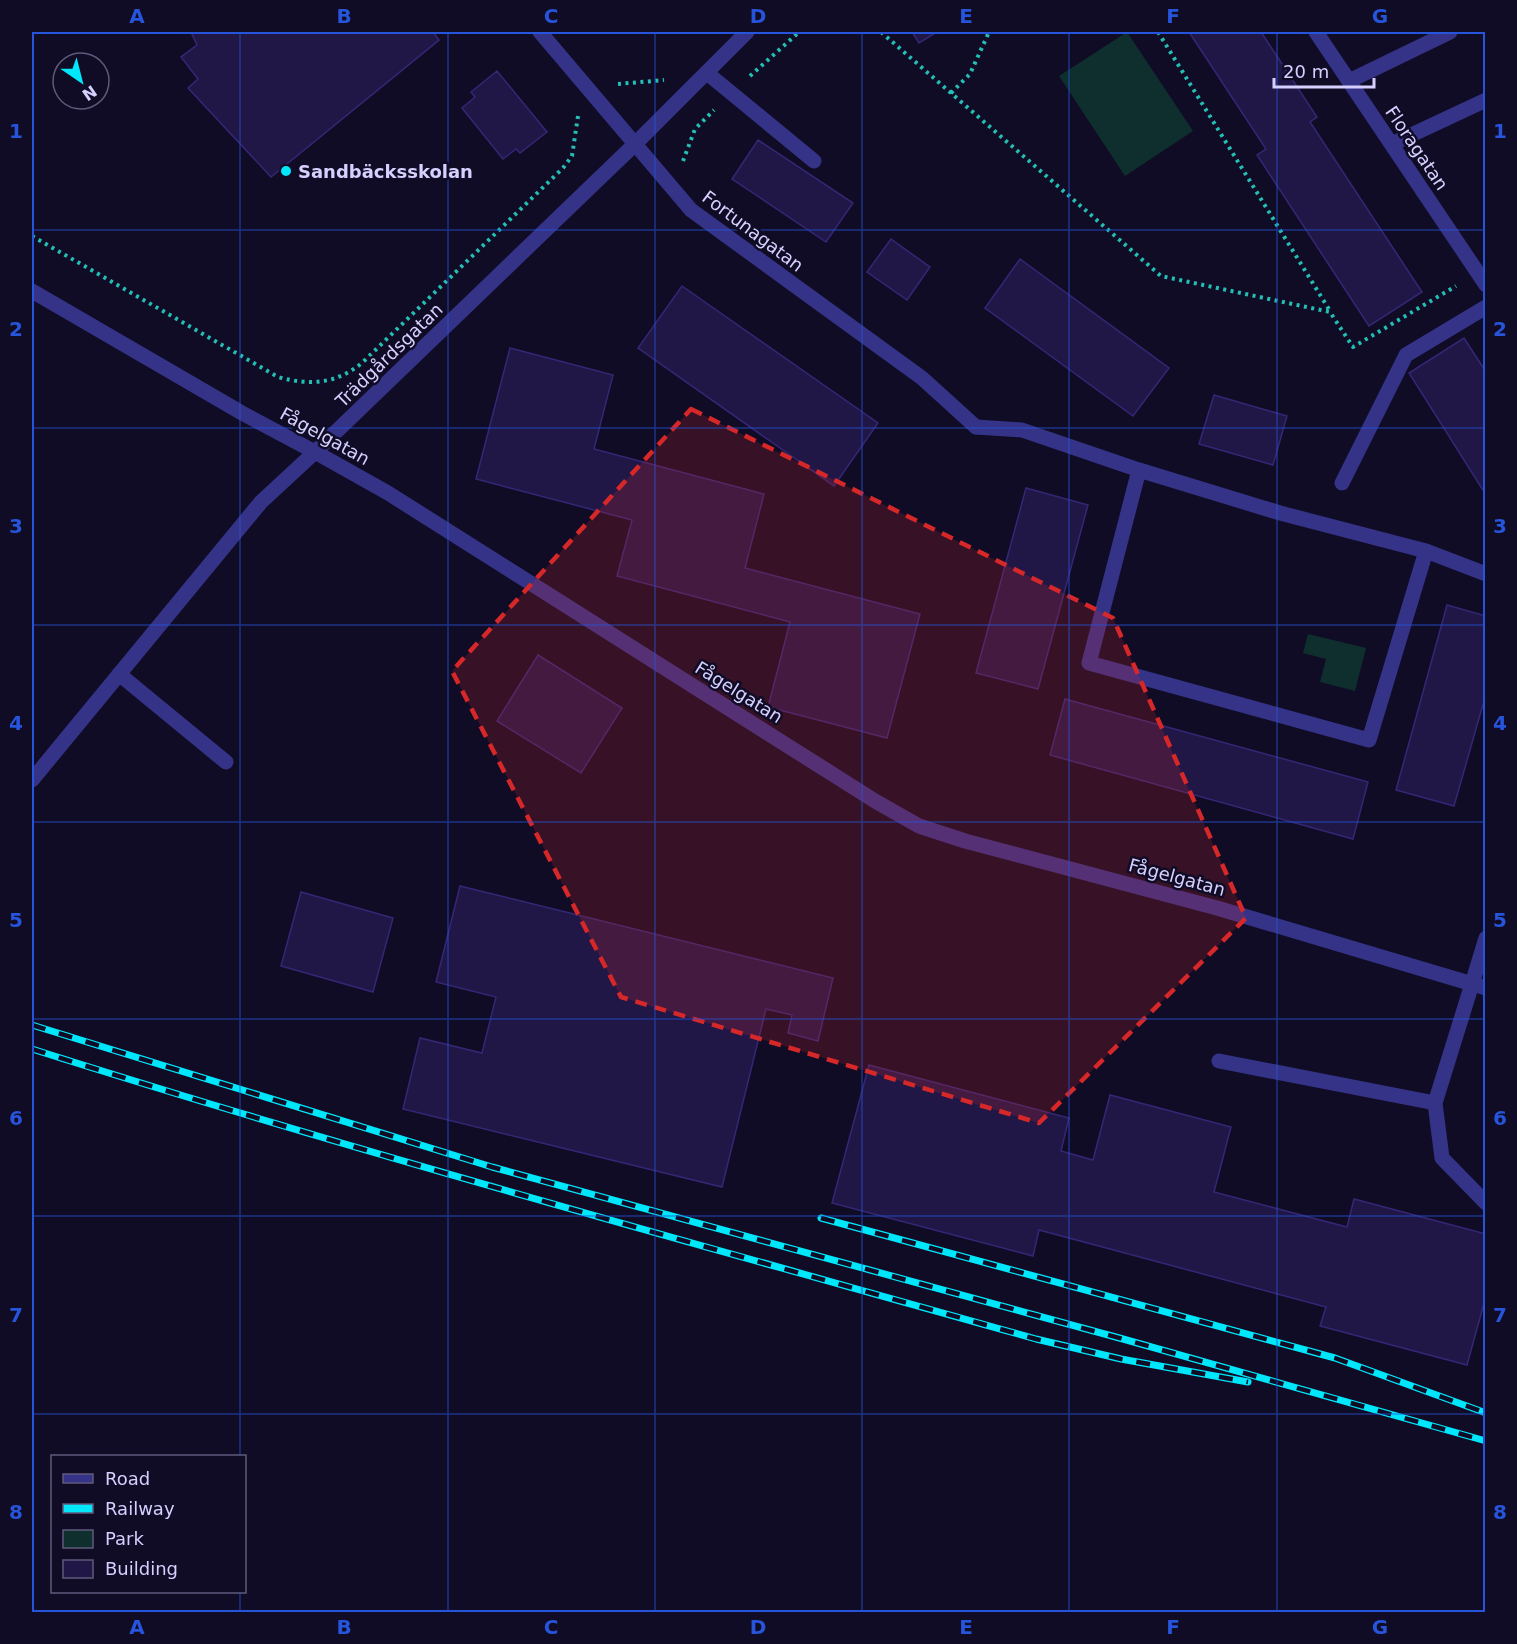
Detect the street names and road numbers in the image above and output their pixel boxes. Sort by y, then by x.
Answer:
street label: Floragatan [1381,102,1453,194]
street label: Fortunagatan [698,186,808,276]
street label: Trädgårdsgatan [330,299,447,412]
street label: Fågelgatan [277,403,373,469]
street label: Fågelgatan [691,657,787,727]
street label: Fågelgatan [1126,854,1228,900]

